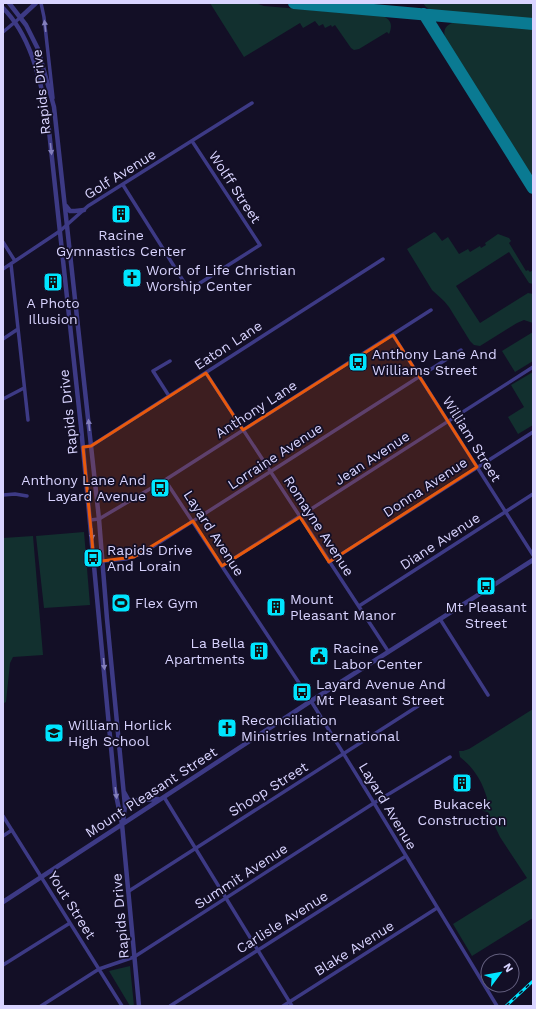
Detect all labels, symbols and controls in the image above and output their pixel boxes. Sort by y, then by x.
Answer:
one-way arrow [42,20,48,32]
street label: Rapids Drive [29,49,53,135]
one-way arrow [48,142,54,155]
street label: Golf Avenue [81,146,159,202]
street label: Wolff Street [206,148,264,226]
building icon: Racine Gymnastics Center [110,203,132,225]
place label: Racine Gymnastics Center [56,227,186,259]
place label: Word of Life Christian Worship Center [146,262,296,294]
church icon: Word of Life Christian Worship Center [121,267,143,289]
building icon: A Photo Illusion [42,271,64,293]
place label: A Photo Illusion [26,295,80,327]
street label: Eaton Lane [191,317,265,373]
place label: Anthony Lane And Williams Street [372,346,497,378]
bus stop icon: Anthony Lane And Williams Street [347,351,369,373]
street label: Rapids Drive [56,369,80,455]
street label: Anthony Lane [212,377,300,441]
street label: William Street [439,393,505,485]
one-way arrow [85,419,92,431]
street label: Lorraine Avenue [225,419,325,493]
street label: Jean Avenue [331,428,413,488]
street label: Donna Avenue [380,454,470,520]
place label: Anthony Lane And Layard Avenue [21,472,146,504]
street label: Romayne Avenue [281,473,357,579]
bus stop icon: Anthony Lane And Layard Avenue [149,477,171,499]
street label: Layard Avenue [180,487,248,579]
street label: Diane Avenue [397,509,483,573]
one-way arrow [88,528,95,540]
place label: Rapids Drive And Lorain [107,542,192,574]
bus stop icon: Rapids Drive And Lorain [82,547,104,569]
bus stop icon: Mt Pleasant Street [475,575,497,597]
place label: Mount Pleasant Manor [290,591,396,623]
sports icon: Flex Gym [110,592,132,614]
place label: Flex Gym [135,595,198,611]
building icon: Mount Pleasant Manor [265,596,287,618]
place label: Mt Pleasant Street [445,599,527,631]
place label: La Bella Apartments [165,635,245,667]
building icon: La Bella Apartments [248,640,270,662]
place label: Racine Labor Center [333,640,423,672]
public building icon: Racine Labor Center [308,645,330,667]
one-way arrow [100,658,107,670]
place label: Layard Avenue And Mt Pleasant Street [316,676,446,708]
bus stop icon: Layard Avenue And Mt Pleasant Street [291,681,313,703]
place label: Reconciliation Ministries International [241,712,400,744]
place label: William Horlick High School [68,717,172,749]
church icon: Reconciliation Ministries International [216,717,238,739]
school or university icon: William Horlick High School [43,722,65,744]
street label: Mount Pleasant Street [82,743,220,841]
street label: Shoop Street [226,758,311,820]
street label: Layard Avenue [356,760,420,852]
building icon: Bukacek Construction [451,772,473,794]
one-way arrow [113,787,119,799]
place label: Bukacek Construction [418,796,506,828]
street label: Summit Avenue [192,840,290,912]
street label: Yout Street [45,868,99,942]
street label: Rapids Drive [108,873,132,959]
street label: Carlisle Avenue [233,887,331,957]
street label: Blake Avenue [311,917,397,979]
north arrow [480,953,520,993]
text: N [500,961,516,975]

